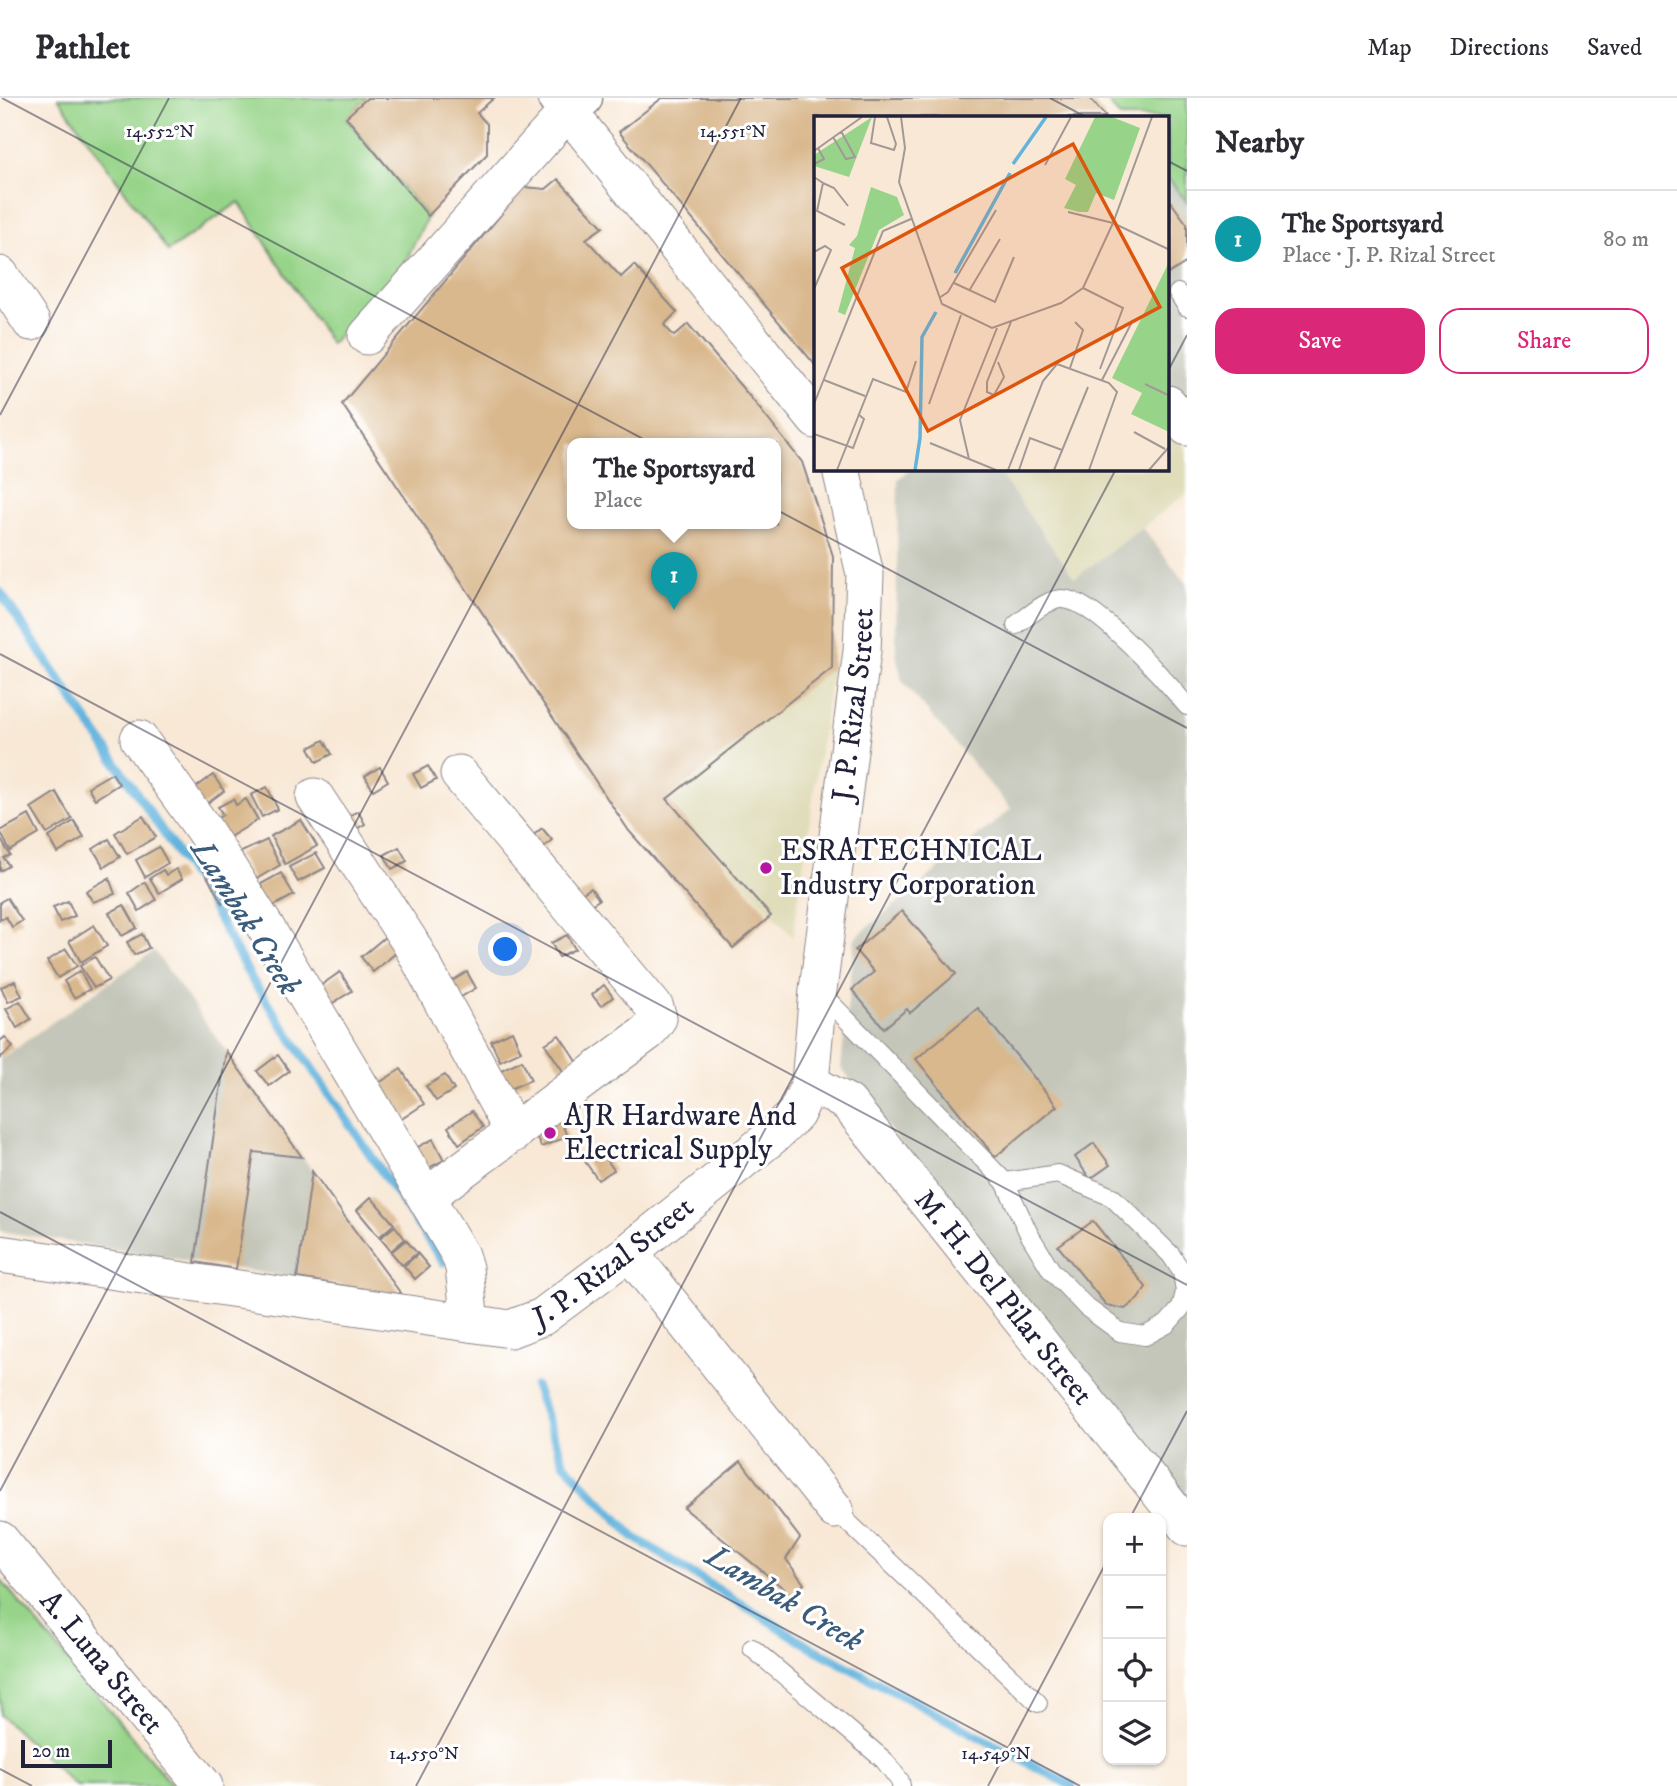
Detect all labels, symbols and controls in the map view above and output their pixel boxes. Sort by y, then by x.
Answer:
text: Pathlet [35,28,130,69]
text: Map [1367,33,1412,63]
text: Directions [1450,33,1549,63]
text: Saved [1587,33,1642,63]
inset map [814,116,1170,471]
text: 14.552°N [126,121,195,143]
text: 14.551°N [700,121,766,143]
text: Nearby [1215,125,1304,162]
text: The Sportsyard [1282,208,1443,241]
text: 1 [1234,225,1242,254]
text: 80 m [1603,225,1649,254]
text: Place · J. P. Rizal Street [1282,241,1496,270]
button: Save [1215,308,1425,374]
button: Share [1439,308,1649,374]
popup [567,438,781,529]
text: The Sportsyard [593,453,755,486]
text: Place [593,486,643,515]
pin: 1 [651,552,697,610]
street label: J. P. Rizal Street [824,607,882,806]
water label: Lambak Creek [180,831,309,1004]
place label: ESRATECHNICAL Industry Corporation [780,833,1042,904]
marker: ESRATECHNICAL Industry Corporation [758,860,774,876]
your location [488,932,522,966]
place label: AJR Hardware And Electrical Supply [564,1098,797,1169]
marker: AJR Hardware And Electrical Supply [542,1125,558,1141]
street label: M. H. Del Pilar Street [906,1182,1101,1413]
street label: J. P. Rizal Street [525,1189,701,1338]
map controls [1103,1513,1166,1765]
button: + [1103,1513,1166,1576]
water label: Lambak Creek [696,1535,870,1662]
button: − [1103,1576,1166,1639]
street label: A. Luna Street [31,1583,172,1742]
button: locate [1103,1639,1166,1702]
button: layers [1103,1702,1166,1765]
scale bar [21,1737,112,1769]
text: 20 m [32,1740,70,1763]
text: 14.550°N [389,1743,459,1765]
text: 14.549°N [961,1743,1031,1765]

